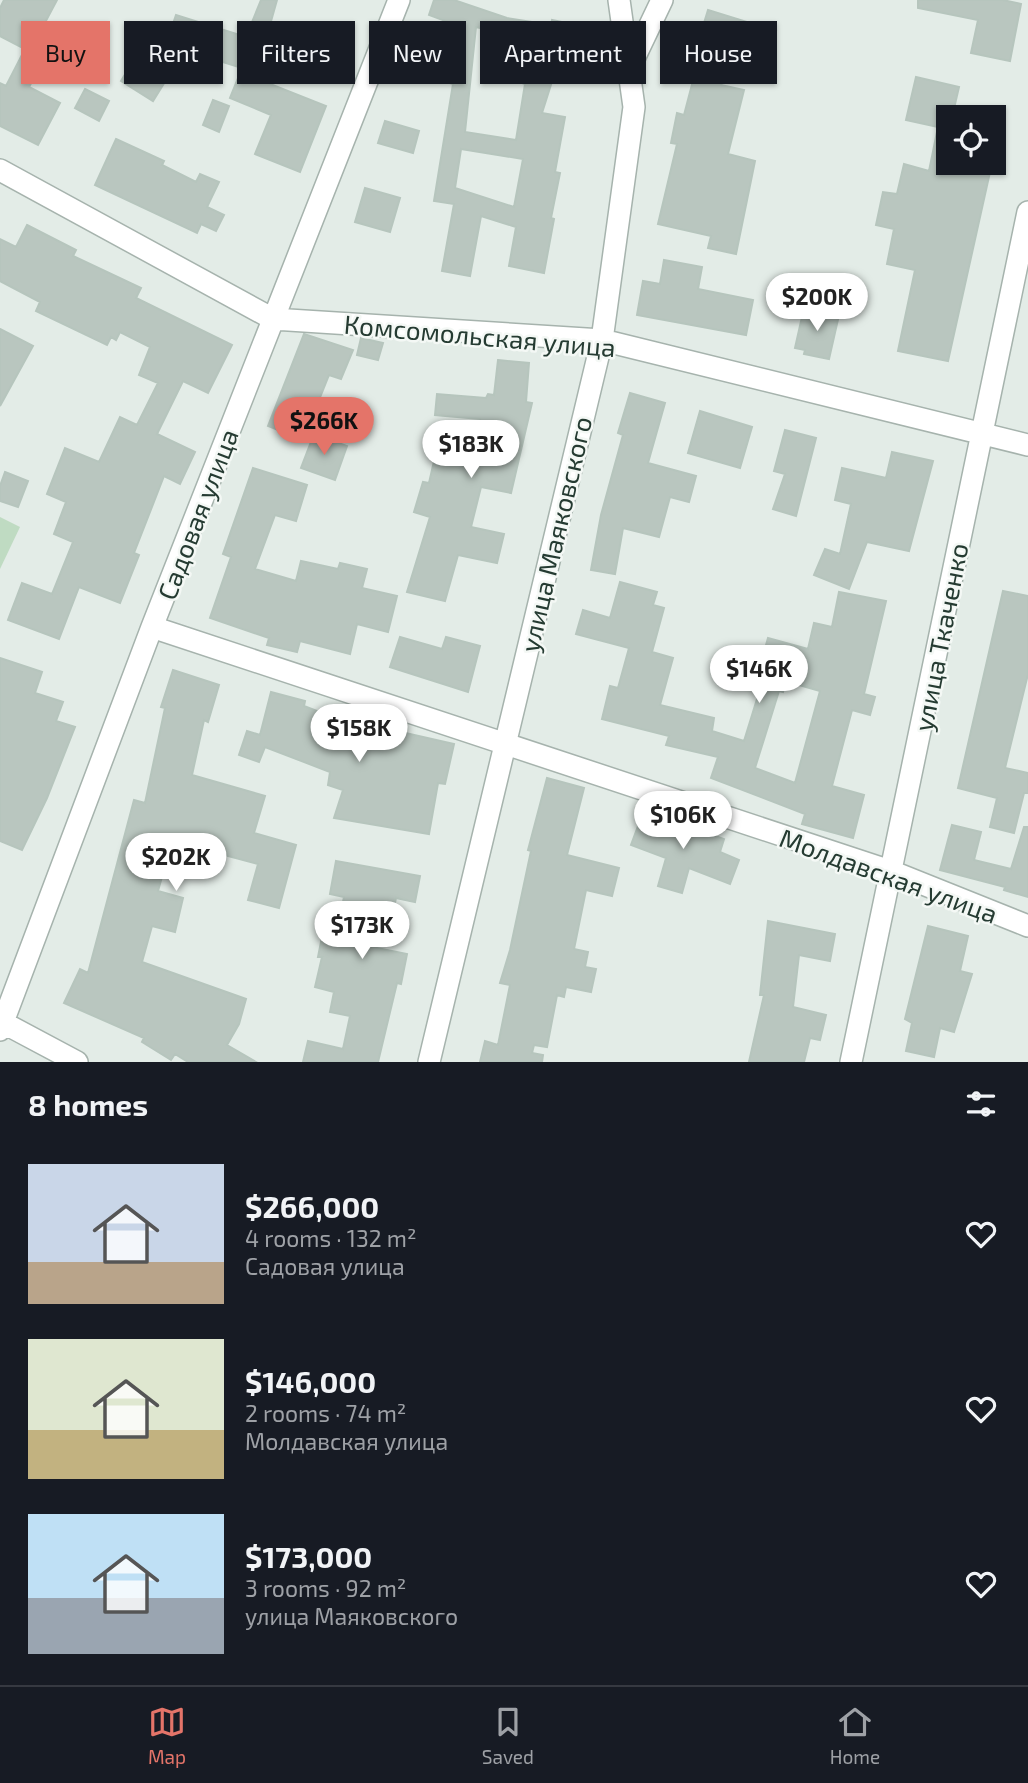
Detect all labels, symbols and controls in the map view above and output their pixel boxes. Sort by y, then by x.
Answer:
chip: Buy [21,21,110,84]
chip: Rent [124,21,223,84]
chip: Filters [237,21,355,84]
chip: New [369,21,466,84]
chip: Apartment [480,21,646,84]
chip: House [660,21,777,84]
map controls [936,105,1006,175]
button: locate [936,105,1006,175]
pin: $200K [768,274,866,333]
text: $200K [782,282,852,310]
street label: Комсомольская улица [343,308,617,363]
pin: $266K [275,398,373,457]
text: $266K [290,406,358,434]
street label: улица Маяковского [513,413,598,655]
pin: $183K [422,420,520,480]
street label: Садовая улица [150,424,245,604]
text: $183K [438,429,504,457]
street label: улица Ткаченко [907,540,974,734]
pin: $146K [710,646,808,705]
text: $146K [726,654,792,682]
pin: $158K [310,704,408,764]
text: $158K [327,713,391,741]
pin: $106K [634,792,732,851]
text: $106K [650,800,716,828]
street label: Молдавская улица [775,821,1002,930]
pin: $202K [127,834,225,893]
text: $202K [141,842,211,870]
pin: $173K [313,902,411,961]
text: $173K [330,910,394,938]
icon: filters [962,1085,1000,1123]
text: 8 homes [28,1086,148,1122]
text: $266,000 [245,1188,379,1224]
icon: home [84,1192,168,1276]
icon: heart [962,1215,1000,1253]
text: 4 rooms · 132 m² [245,1224,417,1252]
text: Садовая улица [245,1252,405,1280]
text: $146,000 [245,1363,376,1399]
icon: home [84,1367,168,1451]
icon: heart [962,1390,1000,1428]
text: 2 rooms · 74 m² [245,1399,406,1427]
text: Молдавская улица [245,1427,448,1455]
text: $173,000 [245,1538,372,1574]
icon: home [84,1542,168,1626]
icon: heart [962,1565,1000,1603]
text: 3 rooms · 92 m² [245,1574,406,1602]
text: улица Маяковского [245,1602,458,1630]
tab: Map [148,1703,186,1768]
tab: Saved [482,1703,534,1768]
tab: Home [830,1703,880,1768]

